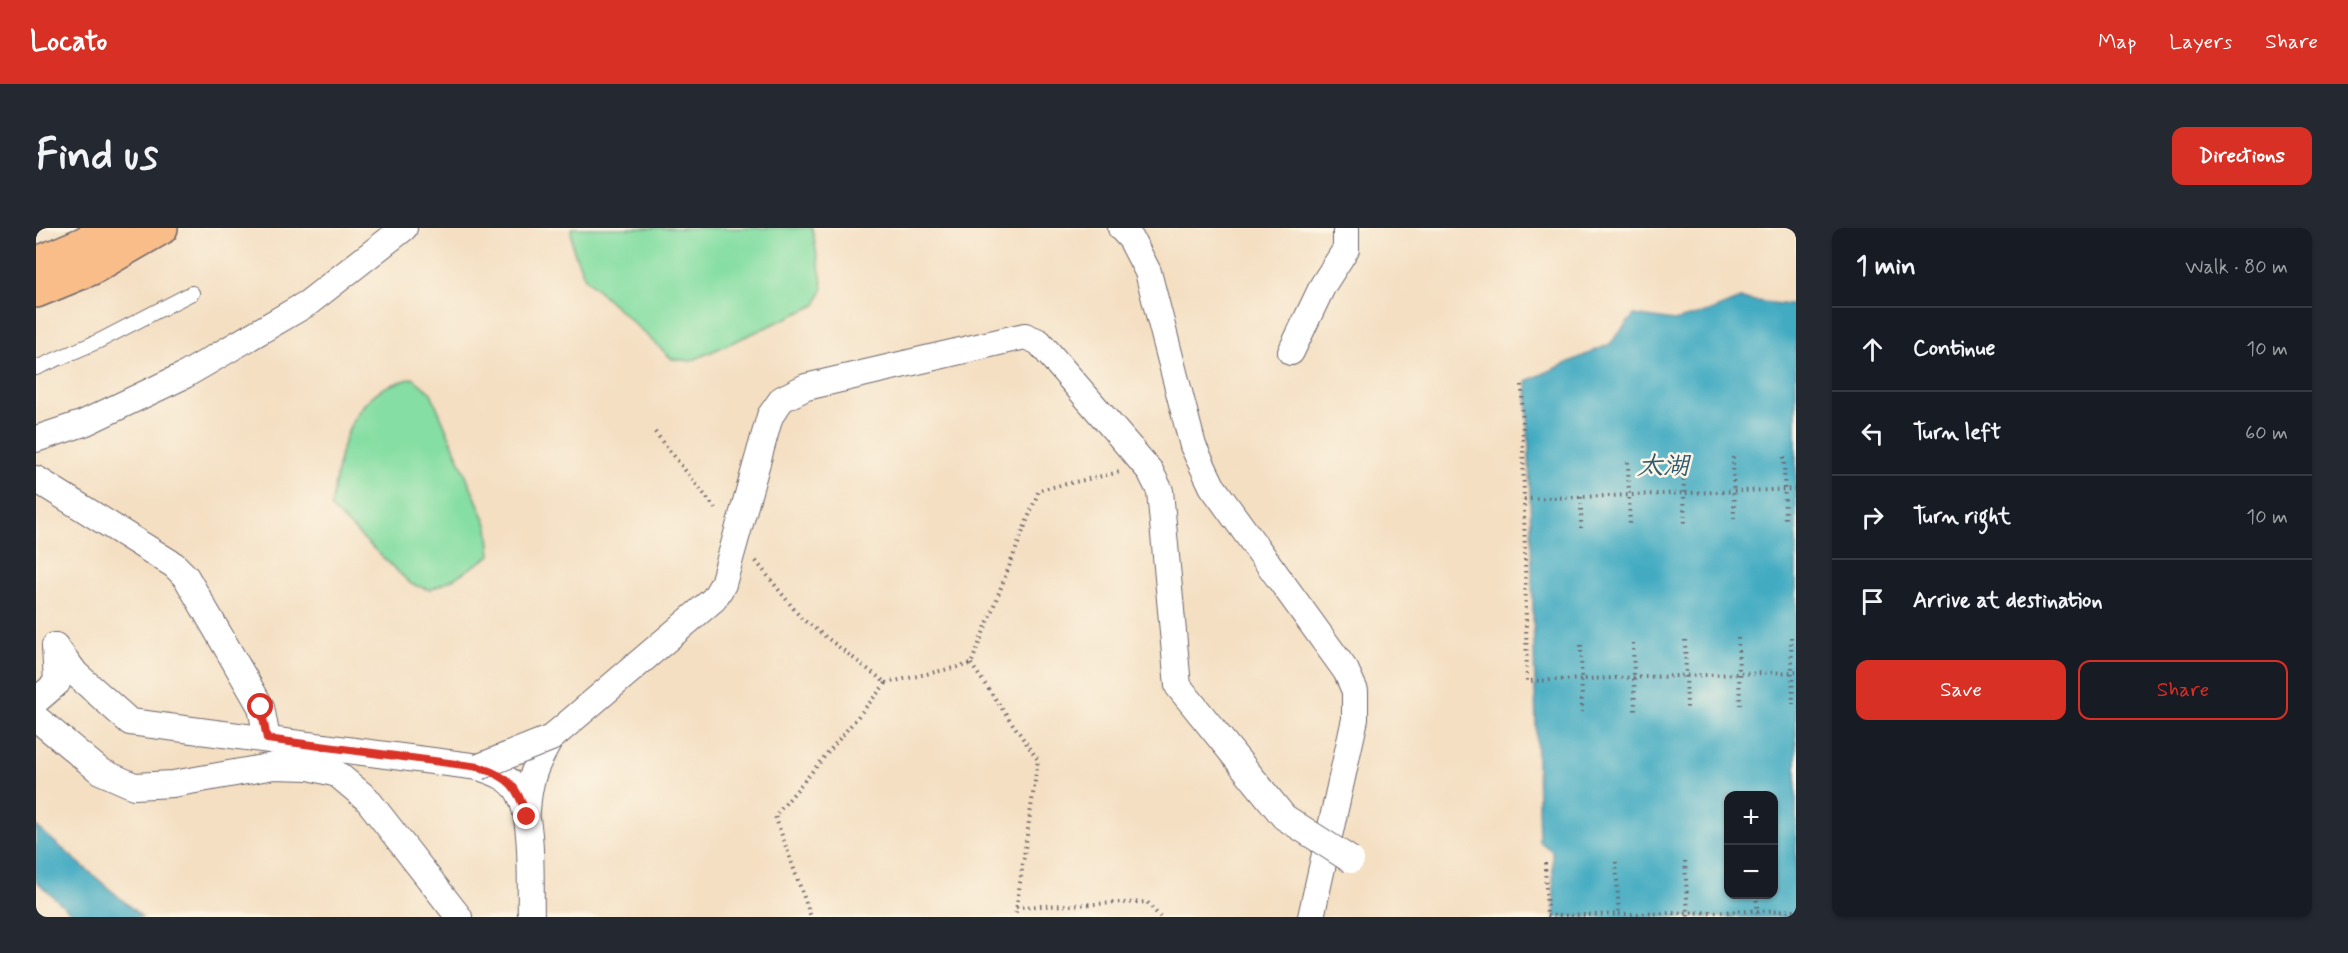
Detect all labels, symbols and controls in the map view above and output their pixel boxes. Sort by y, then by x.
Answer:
text: Locato [30,24,107,61]
text: Map [2098,28,2136,56]
text: Layers [2169,28,2232,56]
text: Share [2265,28,2318,56]
button: Directions [2172,127,2312,185]
text: Find us [36,129,158,184]
text: 1 min [1856,250,1916,284]
text: Walk · 80 m [2185,254,2288,281]
icon: ahead [1856,333,1889,366]
text: Continue [1913,335,1995,363]
text: 10 m [2246,336,2288,363]
icon: left [1856,417,1889,450]
text: Turn left [1913,419,2001,447]
text: 60 m [2245,420,2288,447]
water label: 太湖 [1637,450,1692,484]
icon: right [1856,501,1889,534]
text: Turn right [1913,503,2011,531]
text: 10 m [2246,504,2288,531]
icon: arrive [1856,585,1889,618]
text: Arrive at destination [1913,587,2103,615]
button: Save [1856,660,2066,720]
button: Share [2078,660,2288,720]
route start [247,693,273,719]
map controls [1724,791,1778,899]
button: + [1724,791,1778,845]
route end [513,803,539,829]
button: − [1724,845,1778,899]

